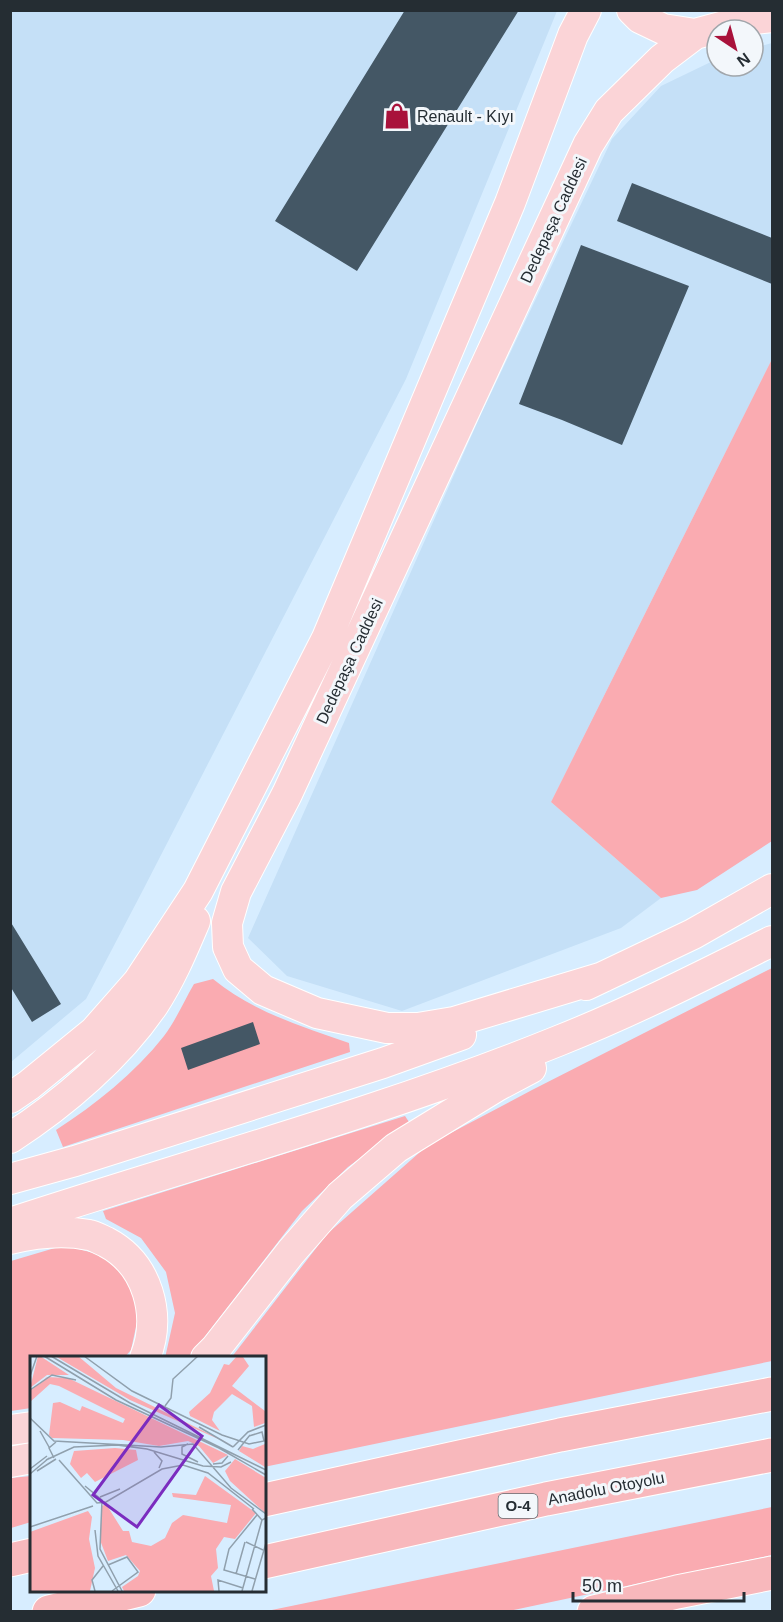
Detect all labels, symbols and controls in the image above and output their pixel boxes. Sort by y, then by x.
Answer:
north arrow [705,18,765,78]
text: N [734,49,753,70]
shop icon: Renault - Kıyı [382,101,412,131]
place label: Renault - Kıyı [417,108,514,125]
street label: Dedepaşa Caddesi [517,155,590,285]
street label: Dedepaşa Caddesi [313,596,386,726]
inset map [30,1356,266,1592]
street label: Anadolu Otoyolu [546,1469,666,1508]
road number: O-4 [498,1494,538,1518]
scale bar [573,1565,744,1603]
text: 50 m [582,1576,622,1596]

